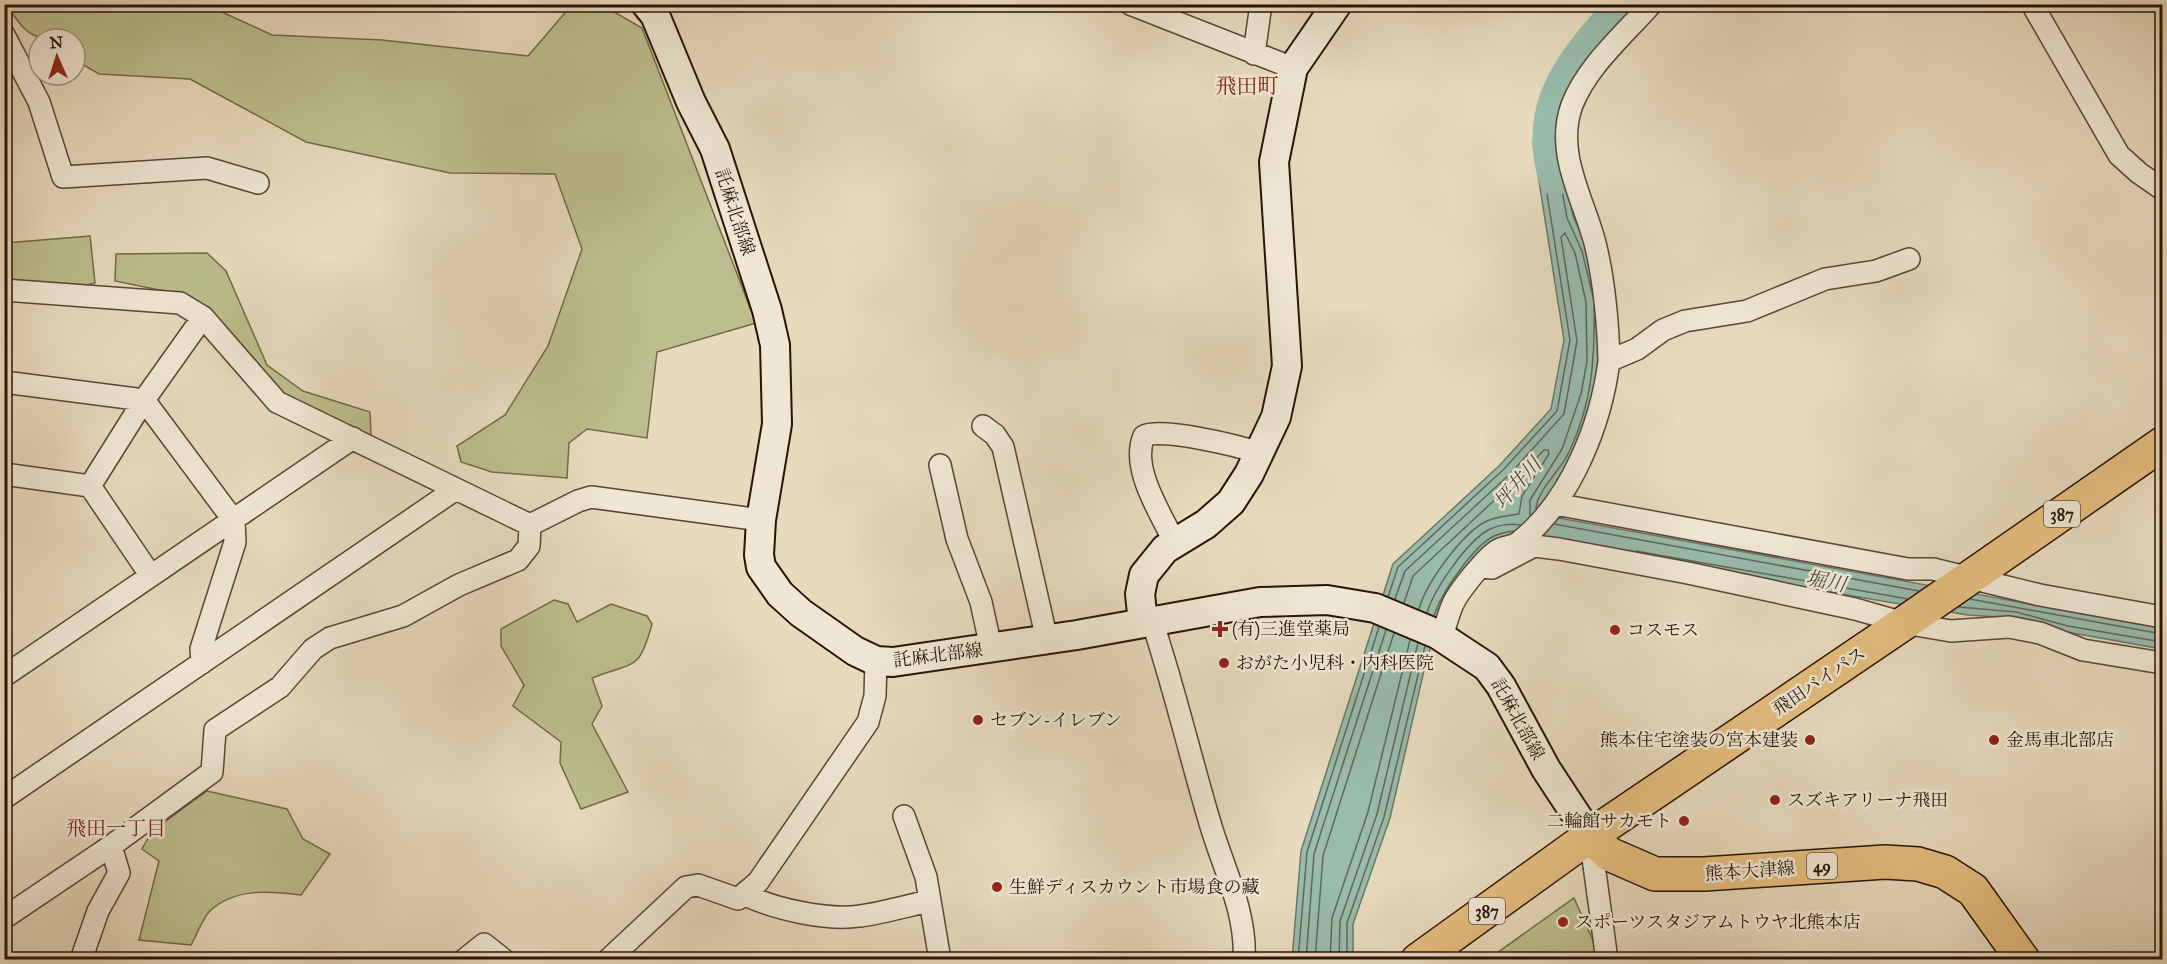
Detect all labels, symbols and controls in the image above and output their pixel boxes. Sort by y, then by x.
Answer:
north arrow [27,27,87,87]
text: N [49,33,64,52]
district label: 飛田町 [1216,73,1279,99]
street label: 託麻北部線 [711,166,759,258]
water label: 坪井川 [1488,451,1547,513]
road number: 387 [2044,501,2080,527]
water label: 堀川 [1804,565,1850,597]
place label: (有)三進堂薬局 [1232,618,1350,641]
place label: コスモス [1627,619,1699,641]
marker: (有)三進堂薬局 [1213,622,1227,636]
marker: コスモス [1608,623,1622,637]
street label: 託麻北部線 [892,639,984,671]
street label: 飛田バイパス [1768,642,1870,720]
place label: おがた小児科・内科医院 [1236,652,1434,674]
marker: おがた小児科・内科医院 [1217,656,1231,670]
street label: 託麻北部線 [1487,674,1549,764]
place label: セブン-イレブン [990,709,1122,731]
marker: セブン-イレブン [971,713,985,727]
place label: 熊本住宅塗装の宮本建装 [1600,729,1798,751]
place label: 金馬車北部店 [2006,729,2114,751]
marker: 熊本住宅塗装の宮本建装 [1803,733,1817,747]
marker: 金馬車北部店 [1987,733,2001,747]
place label: スズキアリーナ飛田 [1787,789,1948,811]
marker: スズキアリーナ飛田 [1768,793,1782,807]
place label: 二輪館サカモト [1546,810,1672,832]
marker: 二輪館サカモト [1677,814,1691,828]
district label: 飛田一丁目 [66,816,166,840]
road number: 49 [1807,853,1837,879]
street label: 熊本大津線 [1704,857,1796,885]
place label: 生鮮ディスカウント市場食の藏 [1009,876,1260,898]
marker: 生鮮ディスカウント市場食の藏 [990,880,1004,894]
road number: 387 [1469,898,1505,924]
place label: スポーツスタジアムトウヤ北熊本店 [1575,911,1861,933]
marker: スポーツスタジアムトウヤ北熊本店 [1556,915,1570,929]

